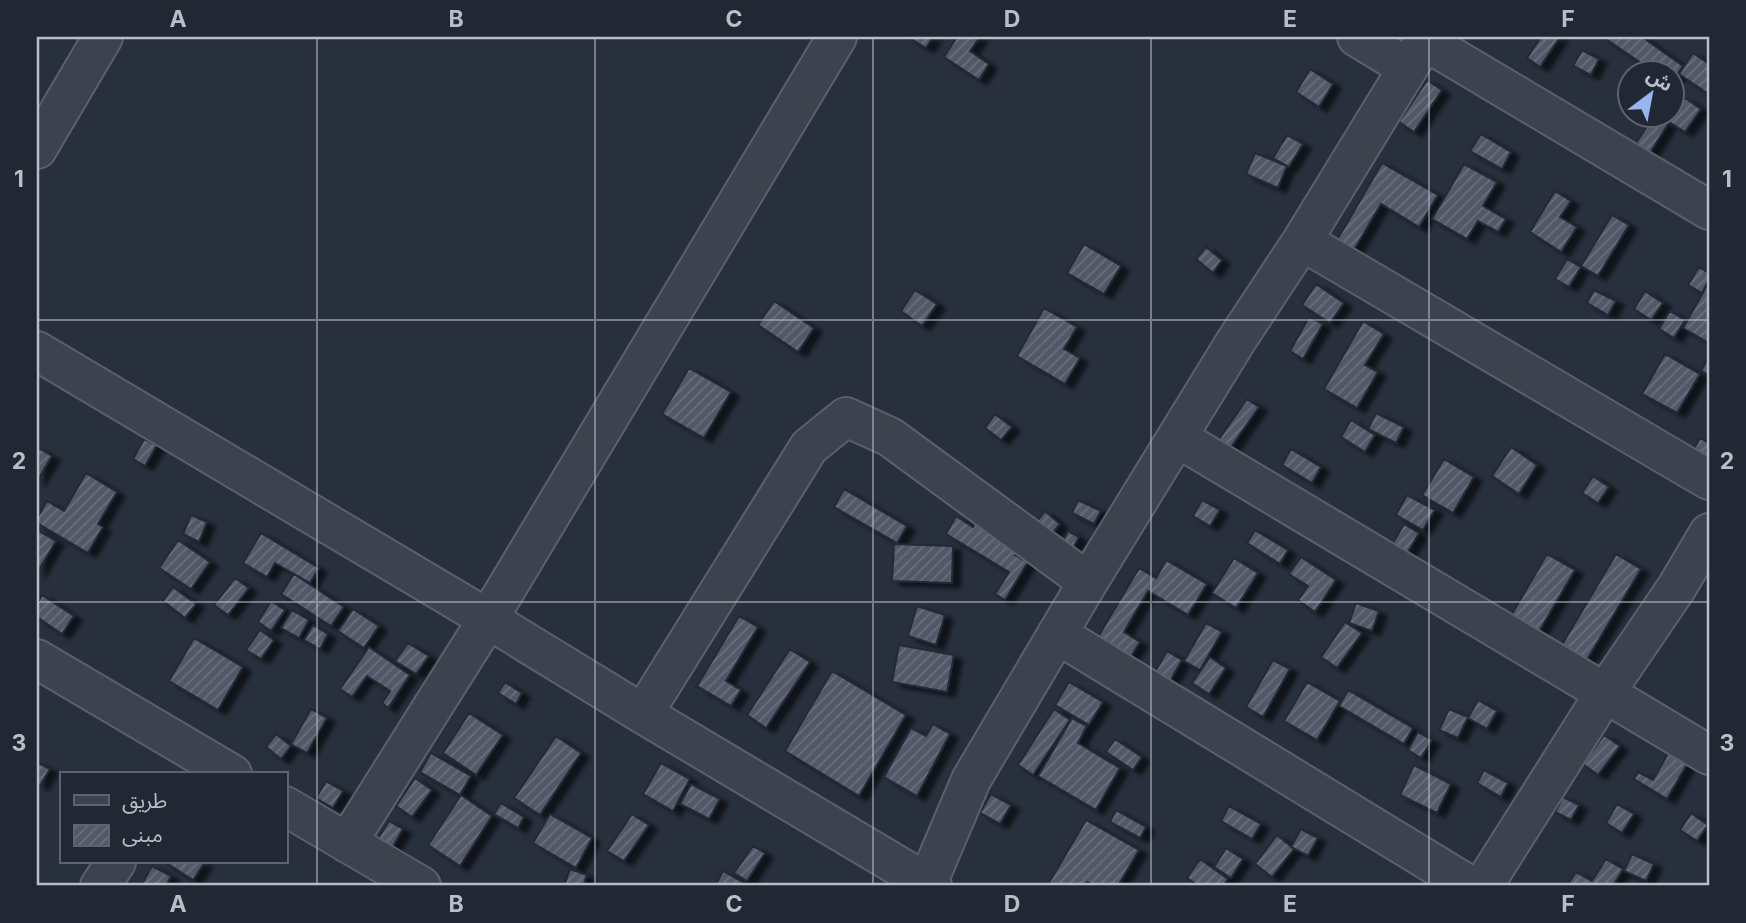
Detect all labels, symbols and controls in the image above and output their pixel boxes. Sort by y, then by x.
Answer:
text: A [169,5,187,33]
text: B [448,5,464,33]
text: C [725,5,743,33]
text: D [1004,5,1020,33]
text: E [1283,5,1297,33]
text: F [1561,5,1575,33]
north arrow [1616,60,1686,130]
text: ش [1643,63,1677,97]
text: 1 [14,165,24,193]
text: 1 [1722,165,1732,193]
text: 2 [12,447,26,475]
text: 2 [1720,447,1734,475]
text: 3 [12,729,26,757]
text: 3 [1720,729,1734,757]
legend [60,772,287,864]
text: طريق [122,788,167,814]
text: مبنى [122,822,163,847]
text: A [169,890,187,918]
text: B [448,890,464,918]
text: C [725,890,743,918]
text: D [1004,890,1020,918]
text: E [1283,890,1297,918]
text: F [1561,890,1575,918]

